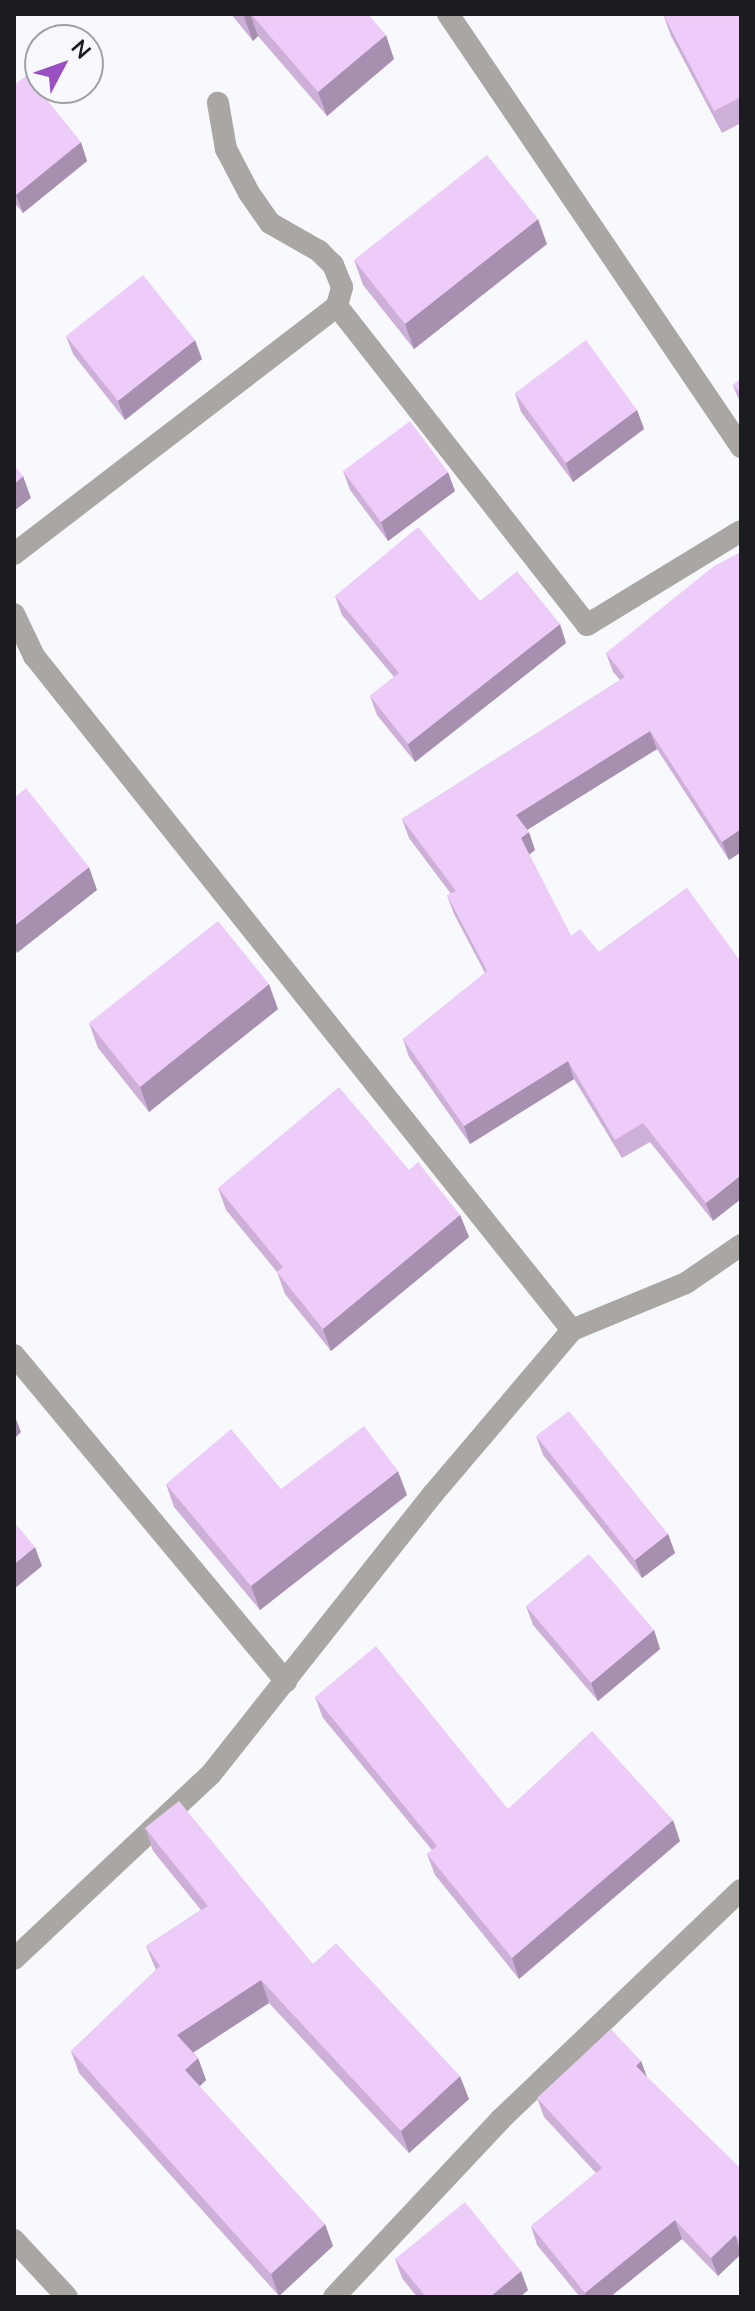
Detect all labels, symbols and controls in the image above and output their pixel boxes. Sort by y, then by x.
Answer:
north arrow [24,24,104,104]
text: N [64,34,97,66]

